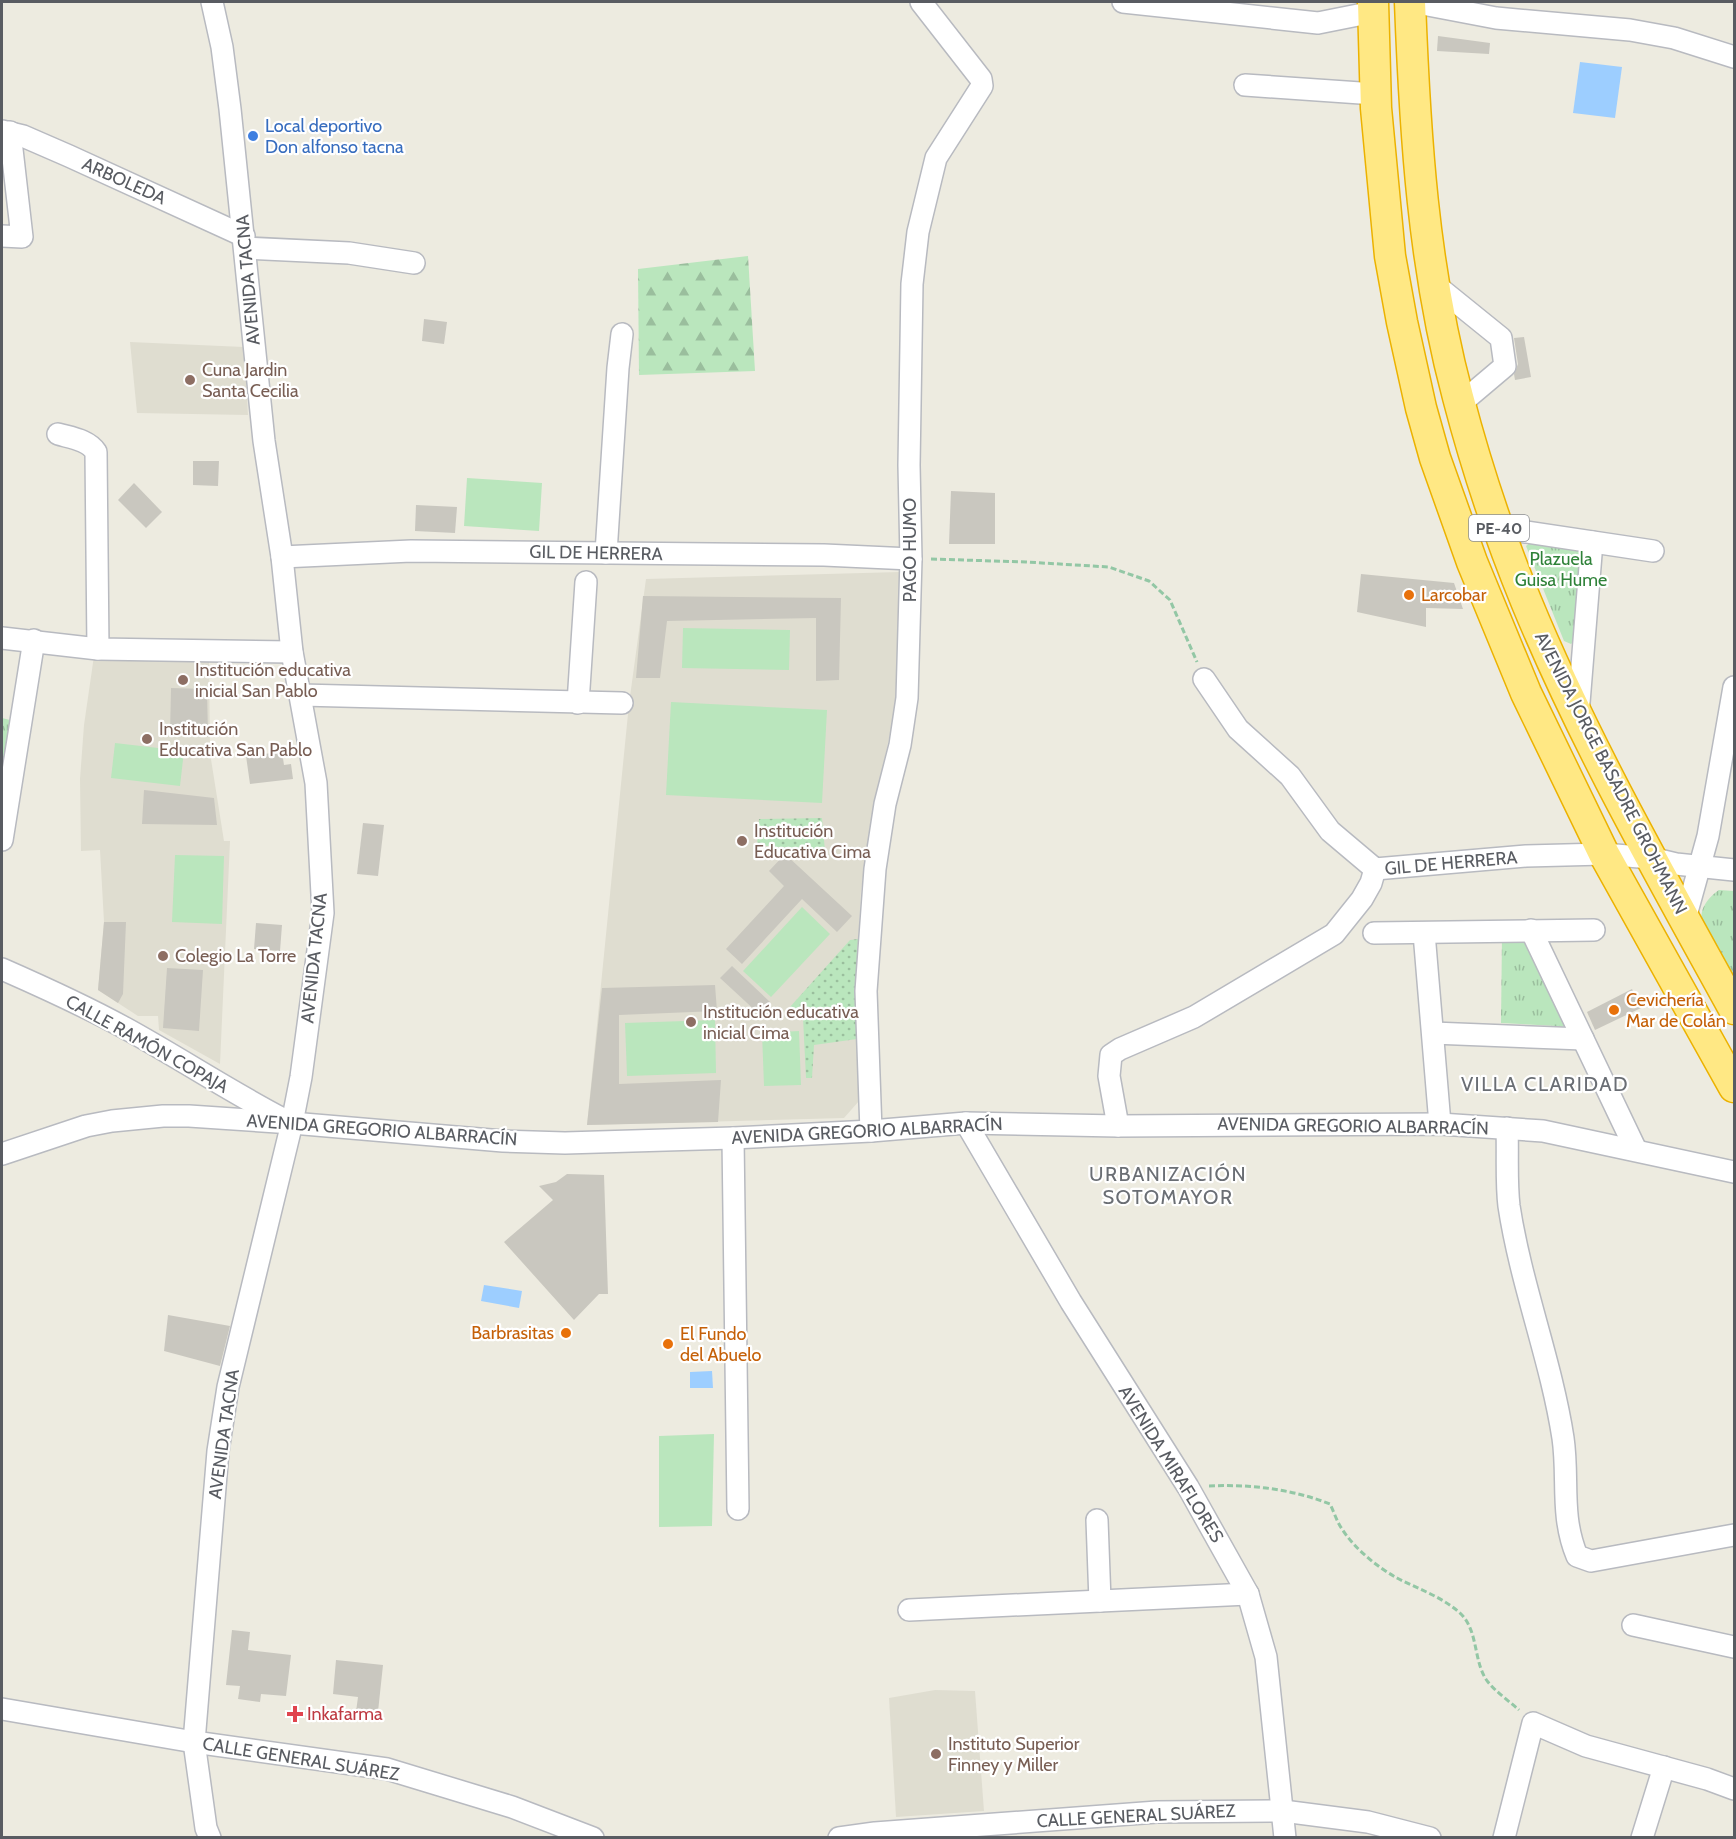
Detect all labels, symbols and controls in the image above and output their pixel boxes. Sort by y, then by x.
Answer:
place label: Local deportivo Don alfonso tacna [265,115,404,158]
marker: Local deportivo Don alfonso tacna [246,129,260,143]
street label: ARBOLEDA [79,153,169,209]
street label: AVENIDA TACNA [231,214,265,346]
place label: Cuna Jardin Santa Cecilia [202,359,299,402]
marker: Cuna Jardin Santa Cecilia [183,373,197,387]
street label: PAGO HUMO [899,498,921,602]
road number: PE-40 [1469,515,1529,541]
street label: GIL DE HERRERA [529,541,663,565]
park label: Plazuela Guisa Hume [1515,548,1607,591]
place label: Larcobar [1421,584,1487,606]
marker: Larcobar [1402,588,1416,602]
street label: AVENIDA JORGE BASADRE GROHMANN [1530,628,1692,918]
place label: Institución educativa inicial San Pablo [195,659,351,702]
marker: Institución educativa inicial San Pablo [176,673,190,687]
place label: Institución Educativa San Pablo [159,718,312,761]
marker: Institución Educativa San Pablo [140,732,154,746]
place label: Institución Educativa Cima [754,820,871,863]
marker: Institución Educativa Cima [735,834,749,848]
street label: GIL DE HERRERA [1384,846,1518,880]
street label: AVENIDA TACNA [296,892,332,1024]
place label: Colegio La Torre [175,945,296,967]
marker: Colegio La Torre [156,949,170,963]
place label: Cevichería Mar de Colán [1626,989,1726,1032]
street label: CALLE RAMÓN COPAJA [62,990,232,1098]
place label: Institución educativa inicial Cima [703,1001,859,1044]
marker: Cevichería Mar de Colán [1607,1003,1621,1017]
marker: Institución educativa inicial Cima [684,1015,698,1029]
district label: VILLA CLARIDAD [1461,1072,1629,1096]
street label: AVENIDA GREGORIO ALBARRACÍN [246,1110,518,1150]
street label: AVENIDA GREGORIO ALBARRACÍN [731,1113,1003,1149]
street label: AVENIDA GREGORIO ALBARRACÍN [1217,1113,1489,1139]
district label: URBANIZACIÓN SOTOMAYOR [1089,1162,1247,1209]
place label: Barbrasitas [471,1322,554,1344]
place label: El Fundo del Abuelo [680,1323,761,1366]
marker: Barbrasitas [559,1326,573,1340]
marker: El Fundo del Abuelo [661,1337,675,1351]
street label: AVENIDA TACNA [204,1368,244,1500]
street label: AVENIDA MIRAFLORES [1114,1382,1228,1546]
place label: Inkafarma [307,1703,383,1725]
marker: Inkafarma [288,1707,302,1721]
street label: CALLE GENERAL SUÁREZ [201,1733,401,1785]
place label: Instituto Superior Finney y Miller [948,1733,1080,1776]
marker: Instituto Superior Finney y Miller [929,1747,943,1761]
street label: CALLE GENERAL SUÁREZ [1036,1800,1236,1832]

